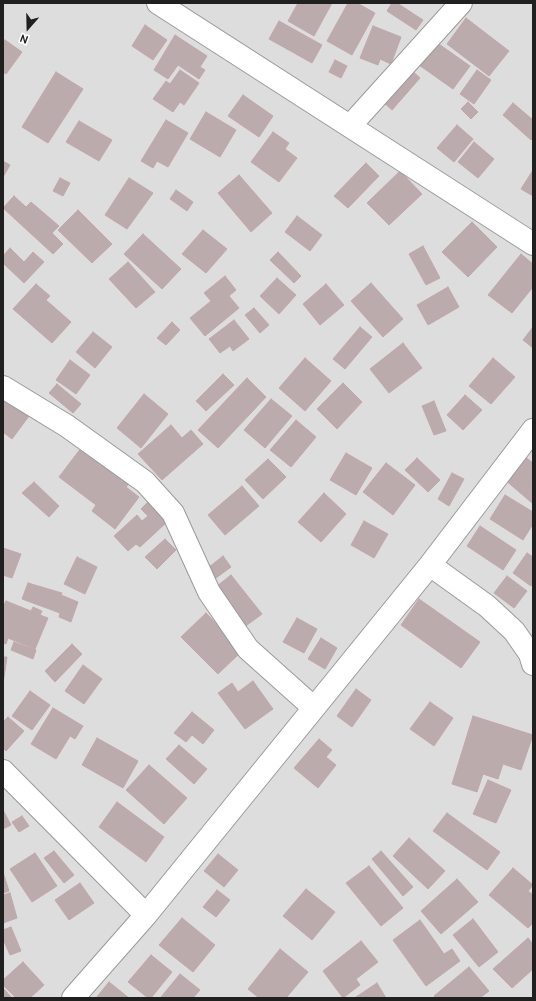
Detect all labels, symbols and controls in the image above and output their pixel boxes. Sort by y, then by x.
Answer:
north arrow [8,8,48,48]
text: N [18,31,30,47]

